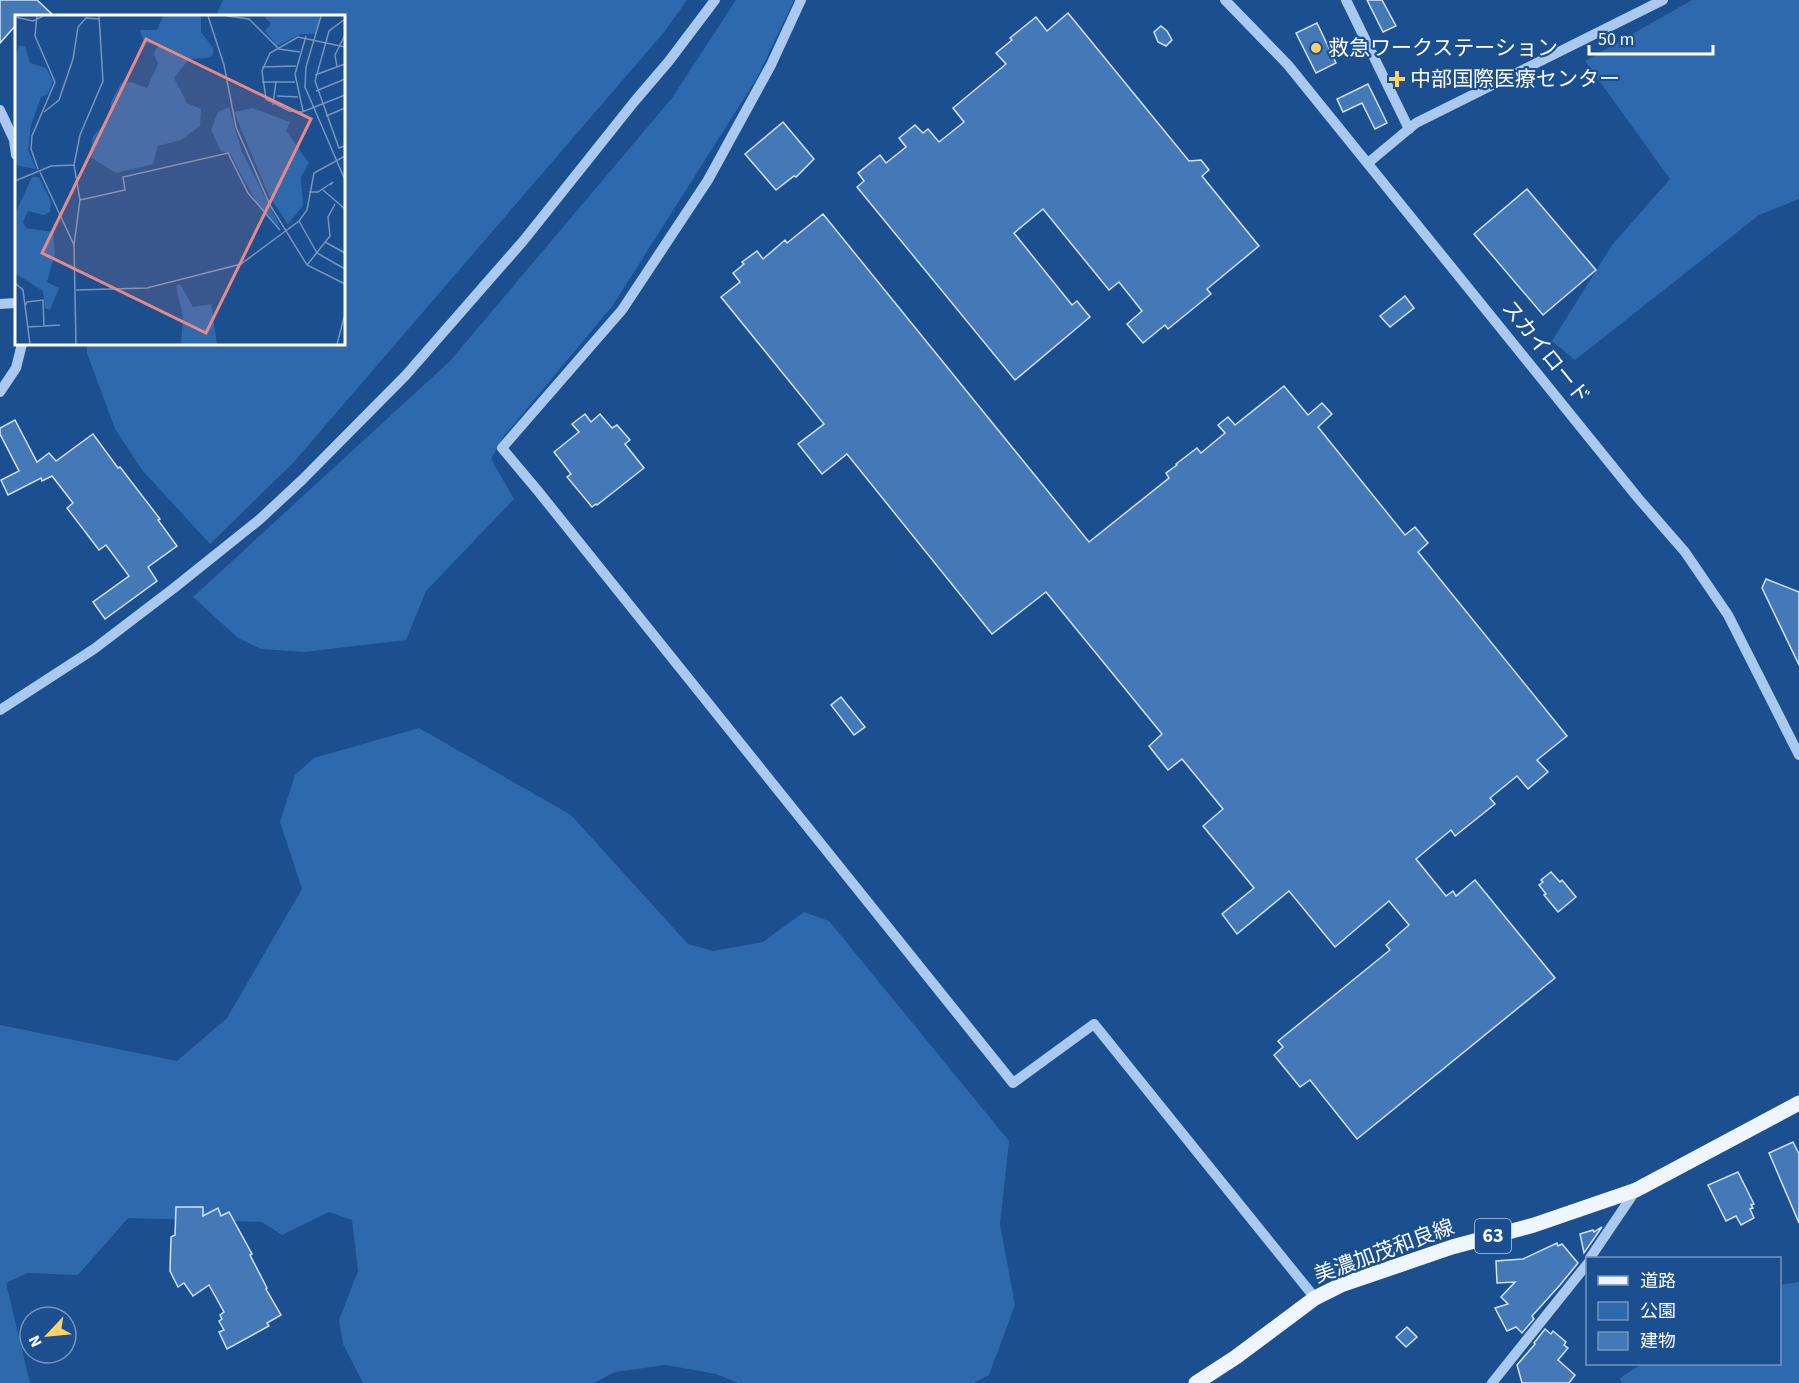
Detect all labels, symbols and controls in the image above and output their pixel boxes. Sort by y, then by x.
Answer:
inset map [15,15,345,345]
scale bar [1589,18,1714,56]
text: 50 m [1598,27,1634,52]
place label: 救急ワークステーション [1328,33,1558,63]
marker: 救急ワークステーション [1309,41,1323,55]
place label: 中部国際医療センター [1410,64,1620,94]
marker: 中部国際医療センター [1388,70,1406,88]
street label: スカイロード [1495,294,1597,410]
street label: 美濃加茂和良線 [1310,1212,1458,1290]
road number: 63 [1475,1219,1511,1253]
legend [1586,1257,1781,1365]
text: 道路 [1640,1269,1676,1294]
text: 公園 [1640,1299,1676,1324]
north arrow [18,1305,78,1365]
text: 建物 [1640,1329,1676,1354]
text: N [23,1332,48,1351]

